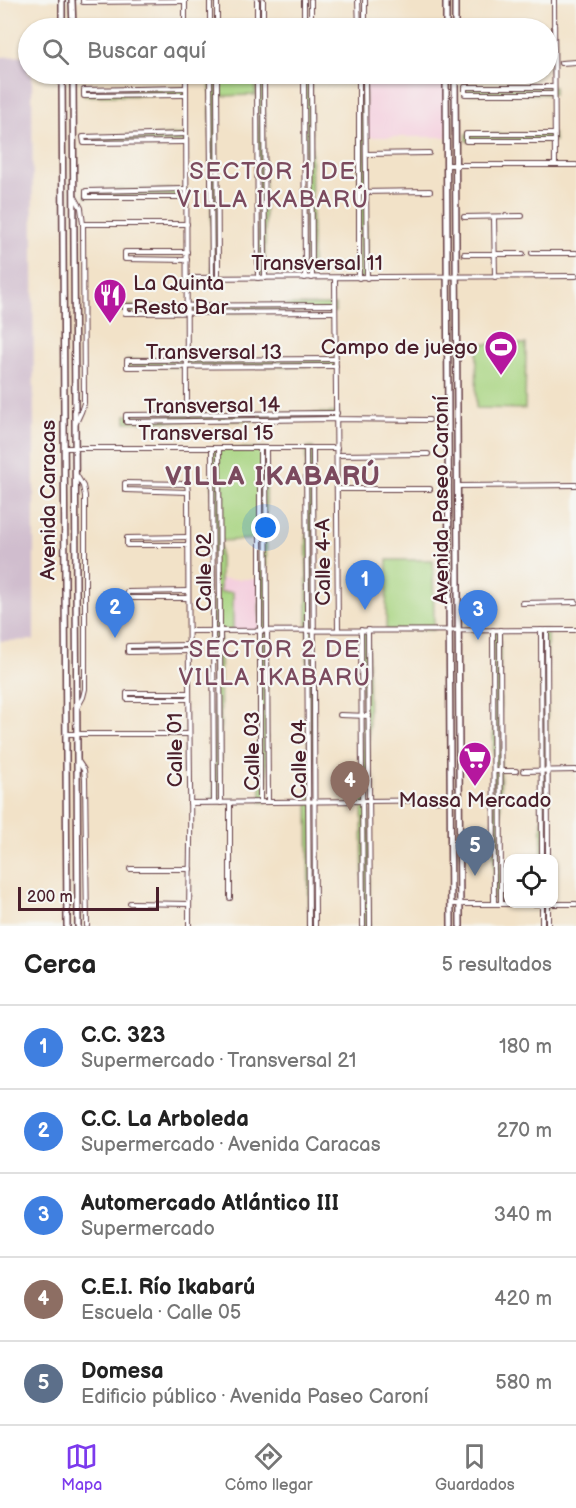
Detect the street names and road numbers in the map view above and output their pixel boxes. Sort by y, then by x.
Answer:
street label: Transversal 11 [251,251,383,276]
street label: Transversal 13 [146,340,282,365]
street label: Transversal 14 [144,392,281,420]
street label: Avenida Paseo Caroní [429,395,454,604]
street label: Avenida Caracas [36,420,61,580]
street label: Transversal 15 [138,421,274,446]
street label: Calle 4-A [311,518,336,606]
street label: Calle 02 [192,532,217,611]
street label: Calle 03 [240,711,265,791]
street label: Calle 01 [163,713,188,787]
street label: Calle 04 [287,719,312,799]

